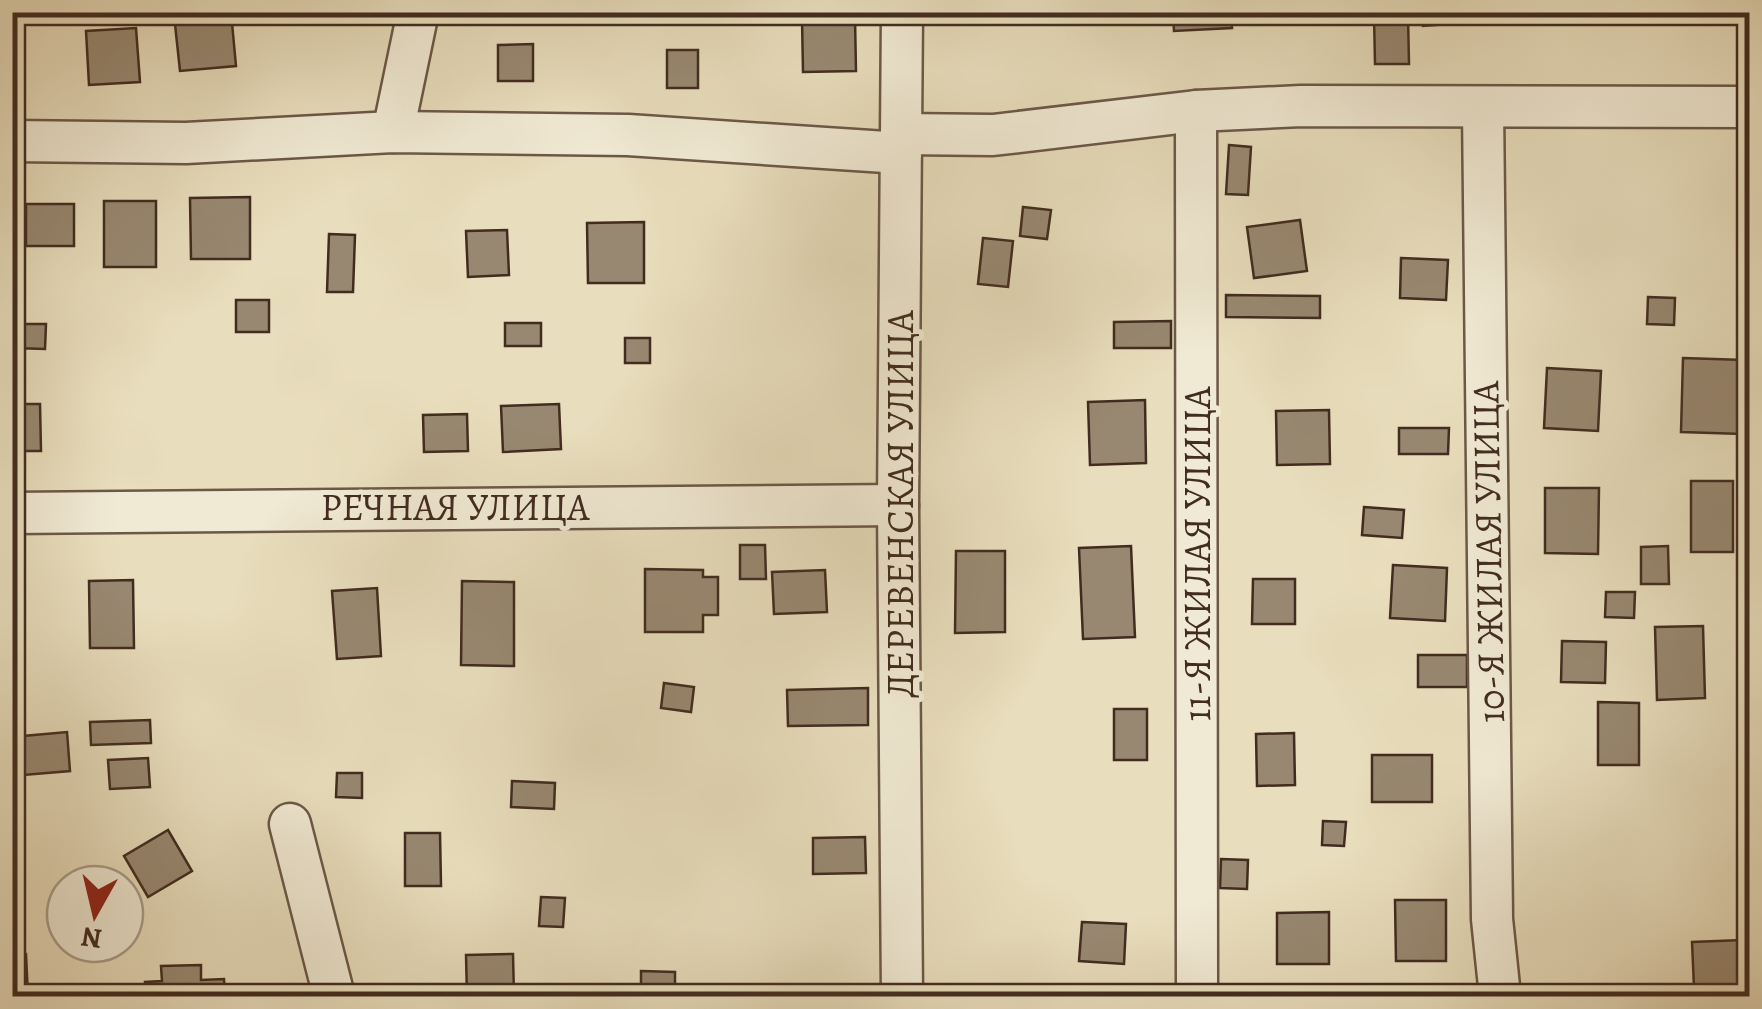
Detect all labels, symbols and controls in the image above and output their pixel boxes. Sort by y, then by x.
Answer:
street label: ДЕРЕВЕНСКАЯ УЛИЦА [874,310,926,698]
street label: 10-Я ЖИЛАЯ УЛИЦА [1459,380,1517,724]
street label: 11-Я ЖИЛАЯ УЛИЦА [1171,386,1223,721]
street label: РЕЧНАЯ УЛИЦА [321,481,590,533]
north arrow [45,864,145,964]
text: N [79,918,104,958]

